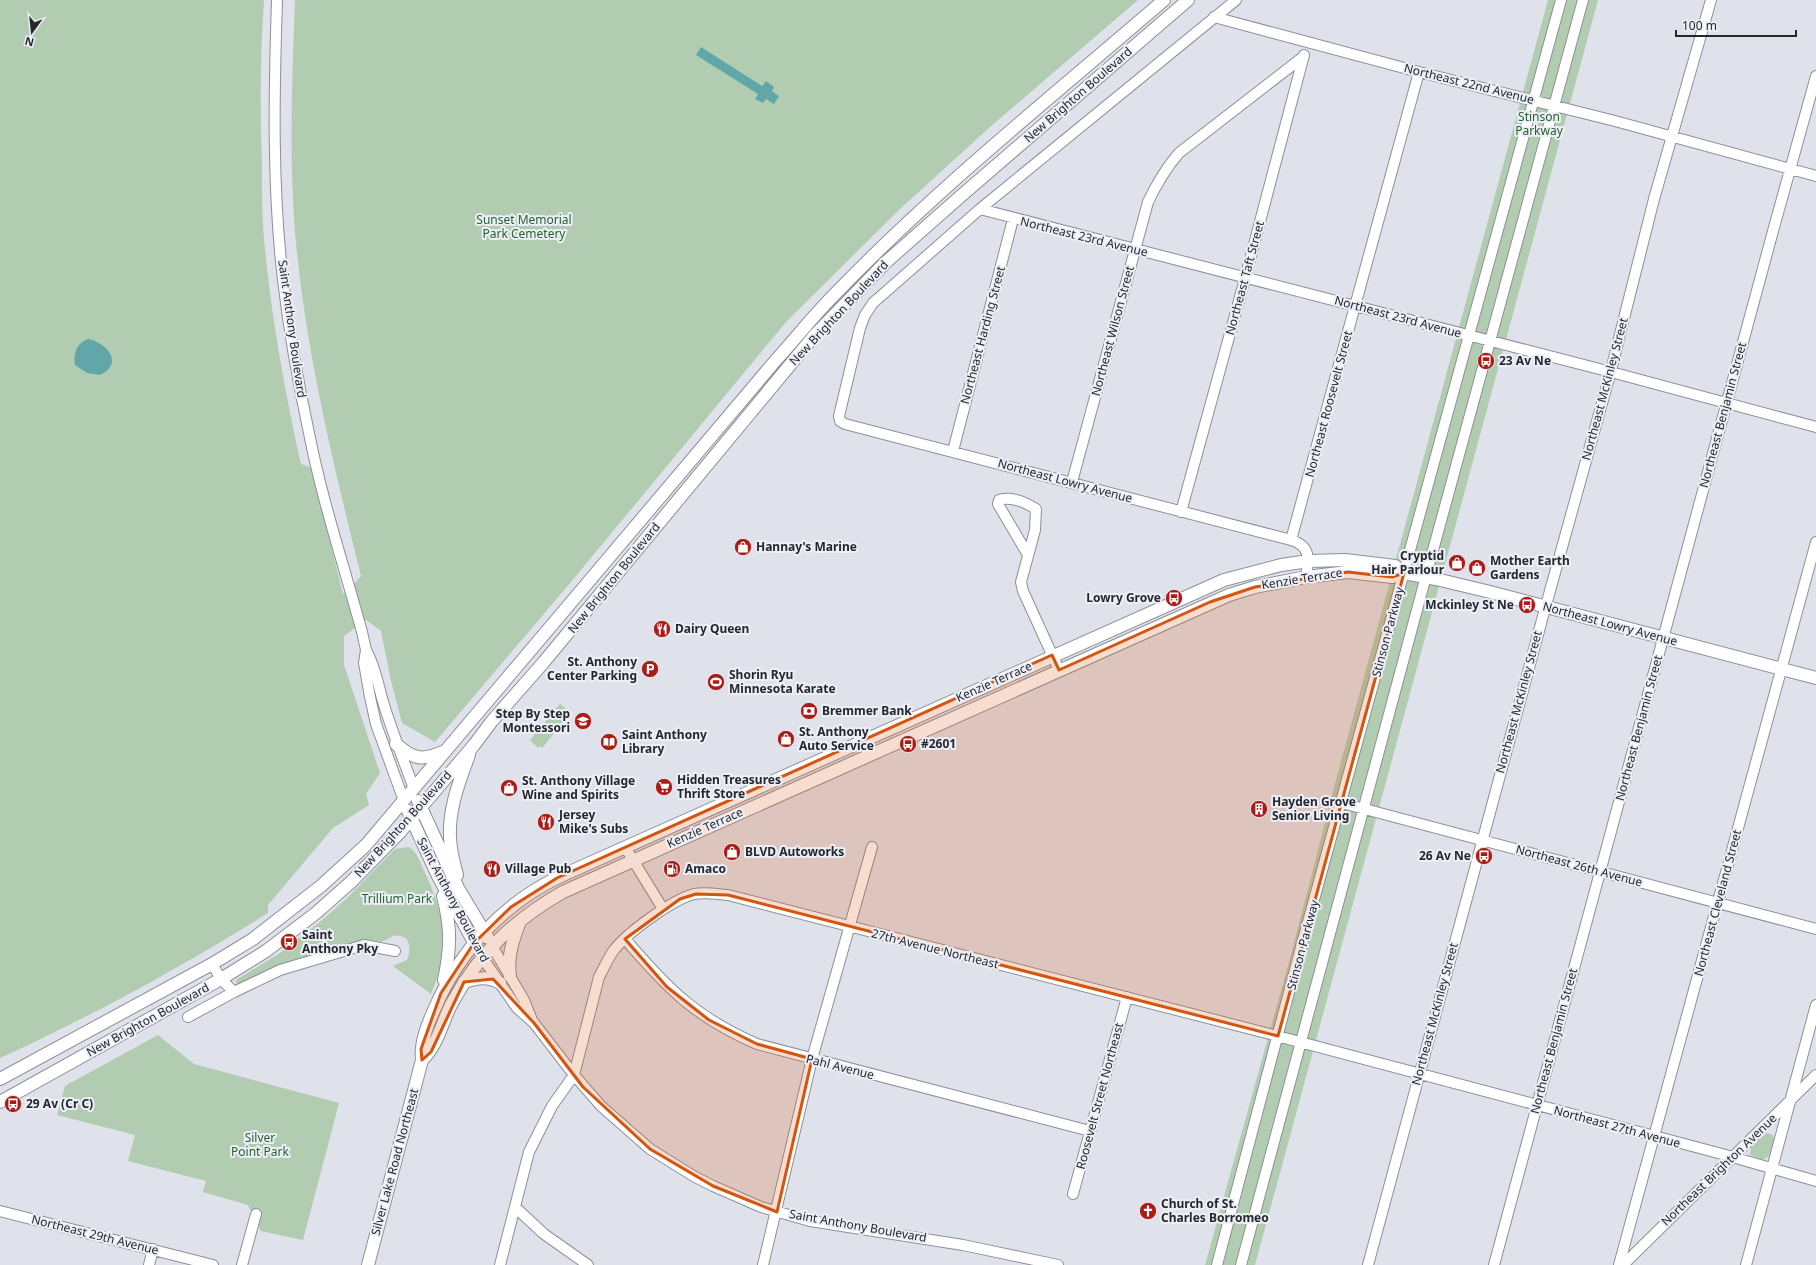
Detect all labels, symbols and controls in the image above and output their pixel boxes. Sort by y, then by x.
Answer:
north arrow [12,12,52,52]
scale bar [1676,12,1796,38]
text: 100 m [1682,17,1717,34]
text: N [23,34,36,51]
street label: New Brighton Boulevard [1020,43,1135,146]
street label: Northeast 22nd Avenue [1402,59,1536,108]
park label: Stinson Parkway [1515,108,1564,139]
park label: Sunset Memorial Park Cemetery [476,211,572,242]
street label: Northeast 23rd Avenue [1019,212,1150,261]
street label: Northeast Taft Street [1221,218,1268,337]
street label: New Brighton Boulevard [785,256,892,369]
street label: Saint Anthony Boulevard [274,259,311,399]
street label: Northeast Harding Street [956,263,1009,406]
street label: Northeast Wilson Street [1087,263,1138,398]
street label: Northeast 23rd Avenue [1333,291,1464,342]
street label: Northeast McKinley Street [1577,315,1632,462]
street label: Northeast Roosevelt Street [1301,328,1356,479]
street label: Northeast Benjamin Street [1695,340,1750,489]
bus stop icon: 23 Av Ne [1476,351,1496,371]
place label: 23 Av Ne [1499,352,1551,369]
street label: Northeast Lowry Avenue [996,454,1135,507]
street label: New Brighton Boulevard [564,519,664,637]
shop icon: Hannay's Marine [733,537,753,557]
place label: Hannay's Marine [756,538,857,555]
place label: Cryptid Hair Parlour [1371,547,1445,578]
place label: Mother Earth Gardens [1490,552,1570,583]
shop icon: Cryptid Hair Parlour [1447,553,1467,573]
shop icon: Mother Earth Gardens [1467,558,1487,578]
street label: Kenzie Terrace [1260,564,1344,593]
street label: Stinson Parkway [1367,584,1408,679]
bus stop icon: Lowry Grove [1164,588,1184,608]
place label: Lowry Grove [1086,589,1161,606]
bus stop icon: Mckinley St Ne [1517,595,1537,615]
place label: Mckinley St Ne [1425,596,1514,613]
street label: Northeast Lowry Avenue [1541,597,1680,650]
restaurant icon: Dairy Queen [652,619,672,639]
place label: Dairy Queen [675,620,749,637]
street label: Northeast McKinley Street [1491,628,1546,775]
place label: St. Anthony Center Parking [547,653,637,684]
street label: Northeast Benjamin Street [1611,653,1666,802]
street label: Kenzie Terrace [953,657,1035,706]
parking icon: St. Anthony Center Parking [640,659,660,679]
place label: Shorin Ryu Minnesota Karate [729,666,836,697]
sports icon: Shorin Ryu Minnesota Karate [706,672,726,692]
bank icon: Bremmer Bank [799,701,819,721]
place label: Bremmer Bank [822,702,912,719]
place label: Step By Step Montessori [496,705,570,736]
school or university icon: Step By Step Montessori [573,711,593,731]
place label: St. Anthony Auto Service [799,723,874,754]
place label: Saint Anthony Library [622,726,707,757]
shop icon: St. Anthony Auto Service [776,729,796,749]
library icon: Saint Anthony Library [599,732,619,752]
bus stop icon: #2601 [898,734,918,754]
place label: #2601 [921,735,956,752]
street label: New Brighton Boulevard [350,767,455,881]
place label: Hidden Treasures Thrift Store [677,771,781,802]
place label: St. Anthony Village Wine and Spirits [522,772,635,803]
supermarket icon: Hidden Treasures Thrift Store [654,777,674,797]
shop icon: St. Anthony Village Wine and Spirits [499,778,519,798]
place label: Hayden Grove Senior Living [1272,793,1356,824]
building icon: Hayden Grove Senior Living [1249,799,1269,819]
street label: Kenzie Terrace [664,803,746,852]
place label: Jersey Mike's Subs [558,806,628,837]
restaurant icon: Jersey Mike's Subs [536,812,556,832]
street label: Northeast Cleveland Street [1690,827,1745,978]
street label: Saint Anthony Boulevard [413,834,494,965]
street label: Northeast 26th Avenue [1514,840,1645,891]
shop icon: BLVD Autoworks [722,842,742,862]
place label: BLVD Autoworks [745,843,844,860]
bus stop icon: 26 Av Ne [1474,846,1494,866]
place label: 26 Av Ne [1419,847,1471,864]
restaurant icon: Village Pub [482,859,502,879]
fuel station icon: Amaco [662,859,682,879]
place label: Village Pub [505,860,572,877]
place label: Amaco [685,860,726,877]
park label: Trillium Park [362,890,433,907]
street label: Stinson Parkway [1282,897,1323,992]
street label: 27th Avenue Northeast [870,924,1001,973]
place label: Saint Anthony Pky [302,926,378,957]
bus stop icon: Saint Anthony Pky [279,932,299,952]
street label: Northeast McKinley Street [1407,940,1462,1087]
street label: Northeast Benjamin Street [1526,966,1581,1115]
street label: New Brighton Boulevard [83,979,212,1060]
street label: Roosevelt Street Northeast [1072,1020,1127,1171]
street label: Pahl Avenue [804,1050,876,1083]
street label: Silver Lake Road Northeast [367,1086,423,1237]
bus stop icon: 29 Av (Cr C) [3,1094,23,1114]
place label: 29 Av (Cr C) [26,1095,93,1112]
street label: Northeast 27th Avenue [1552,1101,1683,1152]
street label: Northeast Brighton Avenue [1657,1110,1780,1229]
park label: Silver Point Park [231,1129,290,1160]
place label: Church of St. Charles Borromeo [1161,1195,1269,1226]
church icon: Church of St. Charles Borromeo [1138,1201,1158,1221]
street label: Saint Anthony Boulevard [788,1205,928,1246]
street label: Northeast 29th Avenue [30,1210,161,1259]

